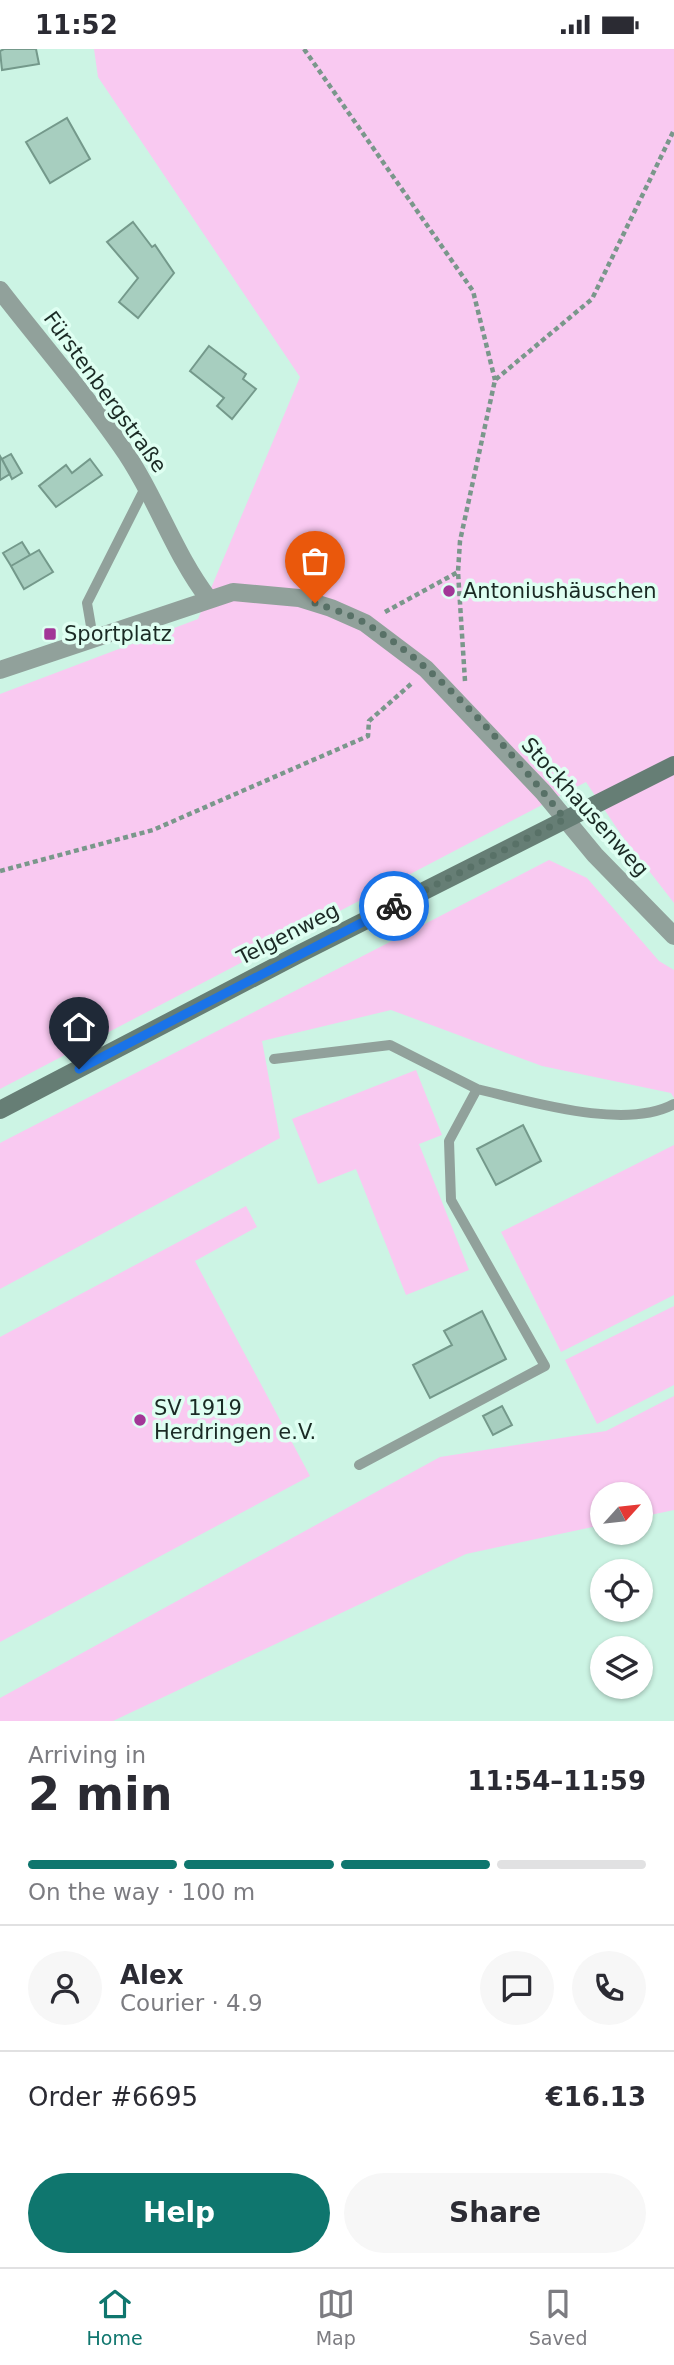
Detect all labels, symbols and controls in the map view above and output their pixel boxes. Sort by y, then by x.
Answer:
text: 11:52 [35,10,118,40]
street label: Fürstenbergstraße [39,307,171,477]
pin [285,531,345,603]
icon: bag [296,542,334,580]
place label: Antoniushäuschen [463,579,657,603]
marker: Antoniushäuschen [441,583,457,599]
place label: Sportplatz [64,622,172,646]
marker: Sportplatz [42,626,58,642]
street label: Stockhausenweg [516,733,654,881]
courier [359,871,429,941]
icon: bike [375,887,413,925]
street label: Telgenweg [232,898,343,970]
pin [49,997,109,1069]
icon: home [60,1008,98,1046]
place label: SV 1919 Herdringen e.V. [154,1396,316,1444]
marker: SV 1919 Herdringen e.V. [132,1412,148,1428]
north arrow [590,1482,653,1545]
map controls [590,1482,653,1699]
button: locate [590,1559,653,1622]
button: layers [590,1636,653,1699]
text: Arriving in [28,1742,146,1768]
text: 11:54–11:59 [467,1766,646,1796]
text: 2 min [28,1767,172,1821]
text: On the way · 100 m [28,1879,255,1905]
button: person [28,1951,102,2025]
button: chat [480,1951,554,2025]
button: phone [572,1951,646,2025]
text: Alex [120,1960,183,1990]
text: Courier · 4.9 [120,1990,263,2016]
text: Order #6695 [28,2082,198,2112]
text: €16.13 [546,2082,646,2112]
button: Help [28,2173,330,2253]
button: Share [344,2173,646,2253]
tab: Home [87,2285,143,2349]
tab: Map [316,2285,356,2349]
tab: Saved [529,2285,587,2349]

